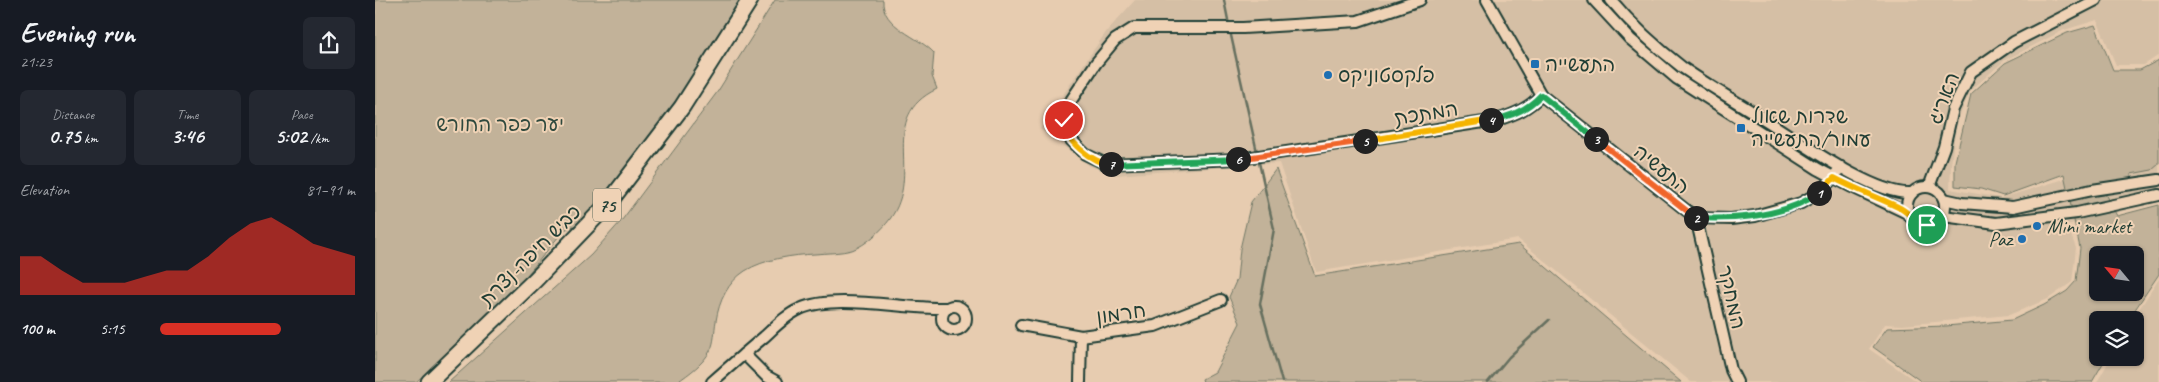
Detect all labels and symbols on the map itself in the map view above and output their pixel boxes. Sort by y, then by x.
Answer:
place label: התעשייה [1545,52,1615,77]
marker: התעשייה [1529,58,1541,70]
place label: פלקסטוניקס [1338,63,1435,88]
marker: פלקסטוניקס [1322,69,1334,81]
street label: האריג [1922,69,1965,128]
street label: המתכת [1392,96,1460,131]
pin [1043,99,1085,141]
place label: שדרות שאול עמור/התעשייה [1751,104,1871,152]
pin: 4 [1479,108,1503,132]
park label: יער כפר החורש [436,112,564,137]
marker: שדרות שאול עמור/התעשייה [1735,122,1747,134]
pin: 3 [1583,126,1609,152]
pin: 5 [1353,128,1377,154]
street label: התעשיה [1628,139,1695,200]
pin: 6 [1225,146,1251,172]
pin: 7 [1099,152,1123,176]
pin: 1 [1807,180,1831,206]
road number: 75 [593,188,621,222]
street label: כביש חיפה-נצרת [474,199,586,312]
pin [1906,204,1948,246]
pin: 2 [1683,206,1709,230]
place label: Mini market [2047,214,2134,239]
marker: Mini market [2031,220,2043,232]
place label: Paz [1988,227,2015,252]
marker: Paz [2016,233,2028,245]
north arrow [2089,246,2144,301]
street label: המחקר [1712,263,1751,332]
street label: חרמון [1095,298,1147,329]

